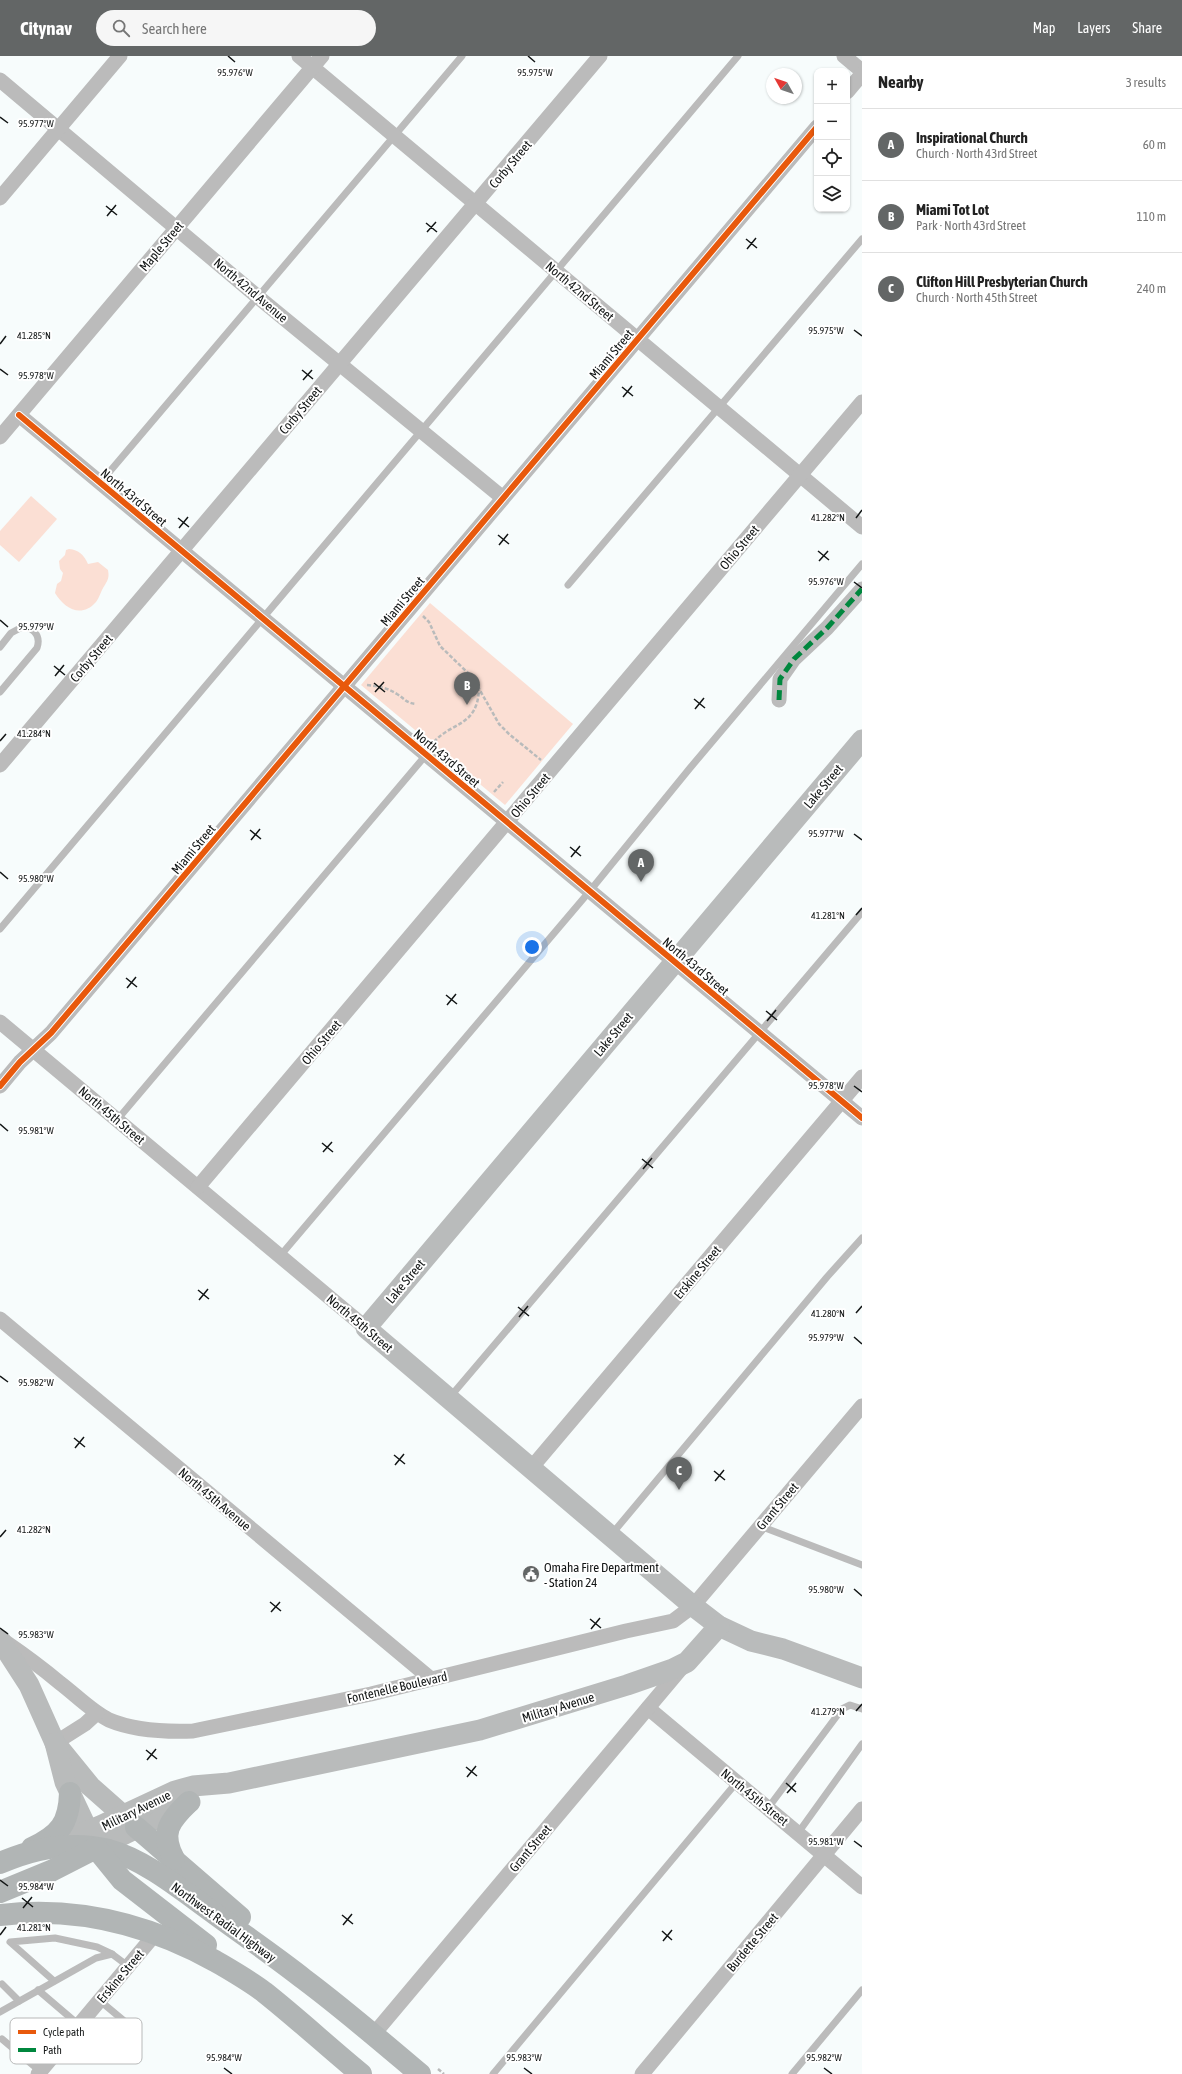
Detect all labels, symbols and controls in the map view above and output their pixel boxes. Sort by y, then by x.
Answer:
search box [96,10,376,46]
text: Citynav [20,17,72,39]
icon: search [110,17,132,39]
text: Search here [142,20,207,37]
text: Map [1033,20,1055,36]
text: Layers [1077,20,1110,36]
text: Share [1132,20,1162,36]
text: 95.976°W [217,67,253,78]
text: 95.975°W [517,67,553,78]
north arrow [766,68,802,104]
map controls [814,68,850,212]
button: + [814,68,850,104]
text: Nearby [878,72,924,92]
text: 3 results [1126,75,1166,90]
button: − [814,104,850,140]
text: 95.977°W [18,118,54,129]
text: Inspirational Church [916,129,1028,146]
street label: Corby Street [486,137,535,191]
text: A [888,137,894,152]
text: 60 m [1143,137,1166,152]
button: locate [814,140,850,176]
text: Church · North 43rd Street [916,146,1038,161]
button: layers [814,176,850,212]
text: Miami Tot Lot [916,201,989,218]
text: B [888,209,894,224]
text: 110 m [1137,209,1166,224]
street label: Maple Street [136,218,187,274]
text: Park · North 43rd Street [916,218,1026,233]
street label: North 42nd Avenue [211,255,291,326]
street label: North 42nd Street [543,259,617,324]
text: Clifton Hill Presbyterian Church [916,273,1088,290]
text: C [888,281,894,296]
text: 240 m [1137,281,1166,296]
text: Church · North 45th Street [916,290,1038,305]
text: 95.975°W [808,325,844,336]
street label: Miami Street [586,326,637,382]
text: 41.285°N [17,330,51,341]
text: 95.978°W [18,370,54,381]
street label: Corby Street [276,383,325,437]
street label: North 43rd Street [98,465,170,530]
text: 41.282°N [811,512,845,523]
street label: Ohio Street [717,522,762,573]
street label: Miami Street [377,573,428,629]
text: 95.976°W [808,576,844,587]
text: 95.979°W [18,621,54,632]
street label: Corby Street [67,631,116,685]
pin: B [454,672,480,705]
street label: North 43rd Street [411,726,483,791]
text: 41.284°N [17,728,51,739]
street label: Lake Street [801,761,846,811]
street label: Ohio Street [508,770,553,821]
street label: Miami Street [168,821,219,877]
text: 95.977°W [808,828,844,839]
pin: A [628,849,654,882]
text: 95.980°W [18,873,54,884]
text: 41.281°N [811,910,845,921]
street label: North 43rd Street [660,934,732,999]
your location [522,937,542,957]
street label: Lake Street [591,1009,636,1059]
street label: Ohio Street [299,1017,344,1068]
text: 95.978°W [808,1080,844,1091]
street label: North 45th Street [75,1083,148,1148]
text: 95.981°W [18,1125,54,1136]
street label: Erskine Street [671,1242,724,1302]
street label: Lake Street [383,1256,428,1306]
street label: North 45th Street [323,1291,396,1356]
text: 41.280°N [811,1308,845,1319]
text: 95.979°W [808,1332,844,1343]
text: 95.982°W [18,1377,54,1388]
pin: C [666,1457,692,1490]
street label: North 45th Avenue [176,1465,254,1534]
street label: Grant Street [753,1480,802,1533]
text: 41.282°N [17,1524,51,1535]
place label: Omaha Fire Department - Station 24 [544,1560,659,1590]
public building icon: Omaha Fire Department - Station 24 [521,1564,541,1584]
text: 95.980°W [808,1584,844,1595]
text: 95.983°W [18,1629,54,1640]
street label: Fontenelle Boulevard [346,1669,449,1706]
street label: Military Avenue [520,1689,596,1726]
text: 41.279°N [811,1706,845,1717]
street label: North 45th Street [718,1766,791,1829]
street label: Military Avenue [99,1787,173,1834]
street label: Grant Street [506,1822,555,1875]
text: 95.981°W [808,1836,844,1847]
street label: Northwest Radial Highway [168,1879,279,1966]
text: 95.984°W [18,1881,54,1892]
street label: Burdette Street [724,1910,781,1975]
text: 41.281°N [17,1922,51,1933]
street label: Erskine Street [94,1946,147,2006]
legend [10,2018,142,2064]
text: Cycle path [43,2026,85,2038]
text: Path [43,2044,62,2056]
text: 95.984°W [206,2052,242,2063]
text: 95.983°W [506,2052,542,2063]
text: 95.982°W [806,2052,842,2063]

